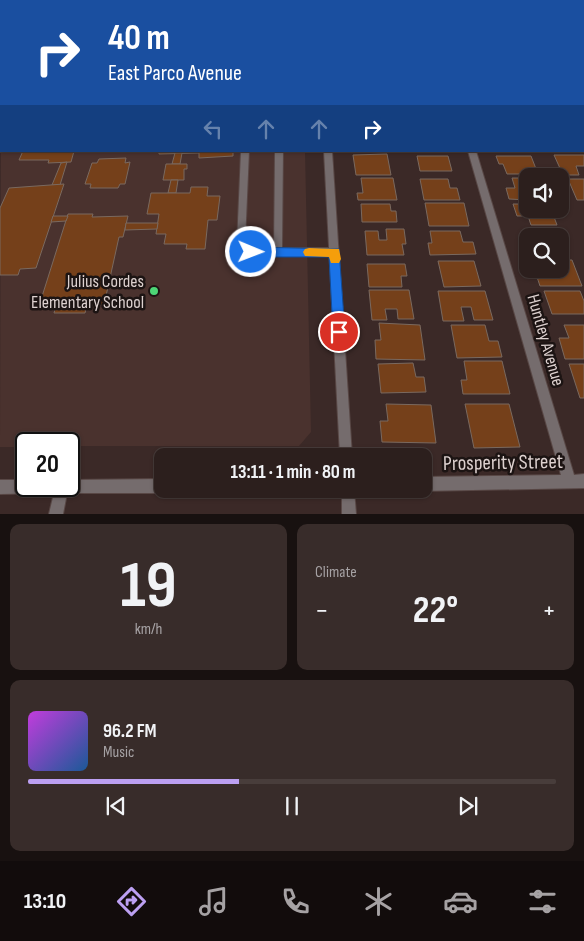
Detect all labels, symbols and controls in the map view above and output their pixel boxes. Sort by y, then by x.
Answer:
text: 40 m [108,17,170,60]
icon: right [25,20,90,85]
text: East Parco Avenue [108,60,242,87]
icon: left [199,115,227,143]
icon: ahead [252,115,280,143]
icon: ahead [305,115,333,143]
icon: right [358,115,386,143]
map controls [519,168,569,278]
button: sound [519,168,569,218]
position arrow [224,225,276,277]
button: search [519,228,569,278]
place label: Julius Cordes Elementary School [31,271,144,313]
marker: Julius Cordes Elementary School [148,285,160,297]
street label: Huntley Avenue [522,292,569,388]
pin [318,311,360,353]
icon: arrive [325,318,353,346]
speed limit sign: 20 [15,432,80,497]
street label: Prosperity Street [443,449,563,476]
text: 13:11 · 1 min · 80 m [231,461,355,484]
text: 19 [120,548,177,626]
text: Climate [315,563,357,582]
text: 22° [413,588,458,633]
text: − [315,594,329,627]
text: + [542,594,556,627]
text: km/h [135,620,162,639]
text: 96.2 FM [103,720,157,743]
text: Music [103,743,134,762]
icon: previous [102,792,130,820]
icon: pause [278,792,306,820]
icon: next [454,792,482,820]
icon: directions [114,884,149,919]
icon: music [196,884,231,919]
icon: phone [278,884,313,919]
icon: climate [361,884,396,919]
icon: car [443,884,478,919]
icon: filters [525,884,560,919]
text: 13:10 [24,888,66,915]

